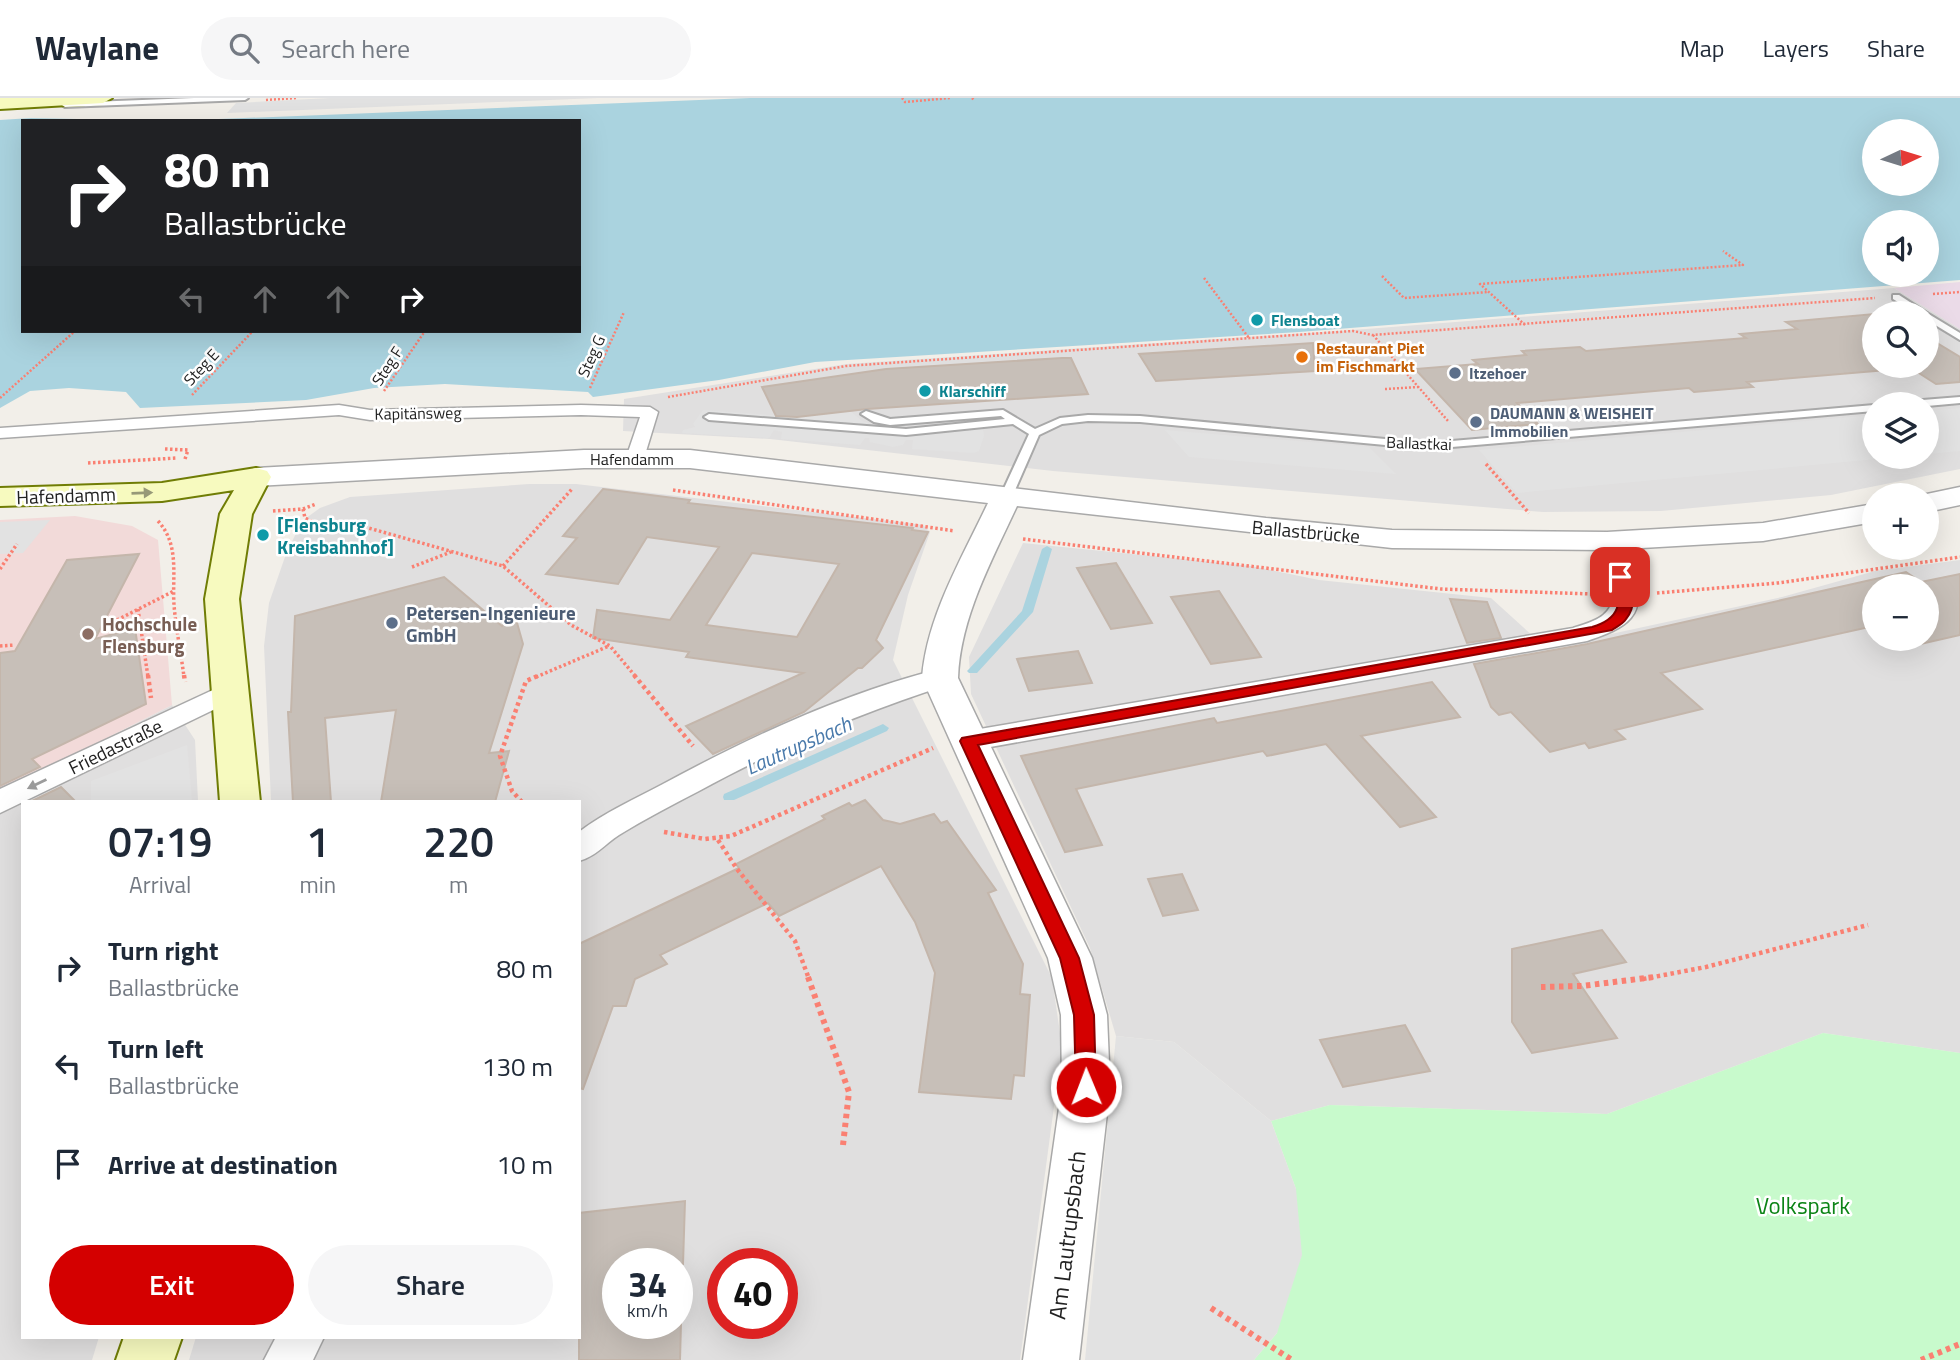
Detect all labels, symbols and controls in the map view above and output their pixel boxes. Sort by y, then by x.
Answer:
search box [201,17,691,80]
text: Waylane [35,23,159,73]
icon: search [225,29,263,67]
text: Search here [281,29,410,68]
text: Map [1680,30,1725,66]
text: Layers [1763,30,1829,66]
text: Share [1867,30,1925,66]
north arrow [1862,119,1939,196]
map controls [1862,119,1939,651]
text: 80 m [164,131,271,206]
icon: right [49,147,140,238]
text: Ballastbrücke [164,199,347,247]
button: sound [1862,210,1939,287]
icon: left [173,280,211,318]
icon: ahead [246,280,284,318]
icon: ahead [319,280,357,318]
icon: right [392,280,430,318]
button: search [1862,301,1939,378]
place label: Flensboat [1271,308,1340,332]
marker: Flensboat [1249,312,1265,328]
street label: Steg G [571,331,611,381]
place label: Restaurant Piet im Fischmarkt [1316,336,1424,378]
street label: Steg F [365,342,409,390]
street label: Steg E [178,343,224,391]
marker: Restaurant Piet im Fischmarkt [1294,349,1310,365]
place label: Itzehoer [1469,361,1526,385]
marker: Itzehoer [1447,365,1463,381]
place label: Klarschiff [939,379,1006,403]
marker: Klarschiff [917,383,933,399]
button: layers [1862,392,1939,469]
street label: Kapitänsweg [374,400,462,426]
place label: DAUMANN & WEISHEIT Immobilien [1490,401,1654,443]
marker: DAUMANN & WEISHEIT Immobilien [1468,414,1484,430]
street label: Ballastkai [1386,430,1452,456]
street label: Hafendamm [590,447,674,471]
street label: Hafendamm [16,479,116,511]
button: + [1862,483,1939,560]
one-way arrow [131,487,153,499]
place label: [Flensburg Kreisbahnhof] [277,510,394,561]
street label: Ballastbrücke [1251,512,1361,550]
marker: [Flensburg Kreisbahnhof] [255,527,271,543]
pin [1590,547,1650,607]
icon: arrive [1601,558,1639,596]
button: − [1862,574,1939,651]
place label: Petersen-Ingenieure GmbH [406,598,576,649]
place label: Hochschule Flensburg [102,609,197,660]
marker: Petersen-Ingenieure GmbH [384,615,400,631]
marker: Hochschule Flensburg [80,626,96,642]
water label: Lautrupsbach [740,707,857,783]
street label: Friedastraße [63,711,167,781]
one-way arrow [27,779,47,790]
text: 07:19 [108,809,212,873]
text: 1 [306,809,330,873]
text: 220 [423,809,494,873]
text: Arrival [129,867,191,902]
text: min [299,867,336,902]
text: m [449,867,468,902]
text: Turn right [108,931,219,970]
icon: right [49,949,87,987]
text: 80 m [496,949,553,988]
text: Ballastbrücke [108,970,239,1005]
text: Turn left [108,1029,203,1068]
icon: left [49,1047,87,1085]
text: 130 m [482,1047,553,1086]
position arrow [1049,1050,1123,1124]
text: Ballastbrücke [108,1068,239,1103]
icon: arrive [49,1145,87,1183]
text: Arrive at destination [108,1145,338,1184]
text: 10 m [496,1145,553,1184]
street label: Am Lautrupsbach [1039,1149,1095,1321]
park label: Volkspark [1756,1188,1850,1223]
button: Exit [49,1245,294,1325]
button: Share [308,1245,553,1325]
speed limit sign: 40 [707,1248,798,1339]
text: 34 [628,1257,667,1311]
text: km/h [627,1297,668,1324]

